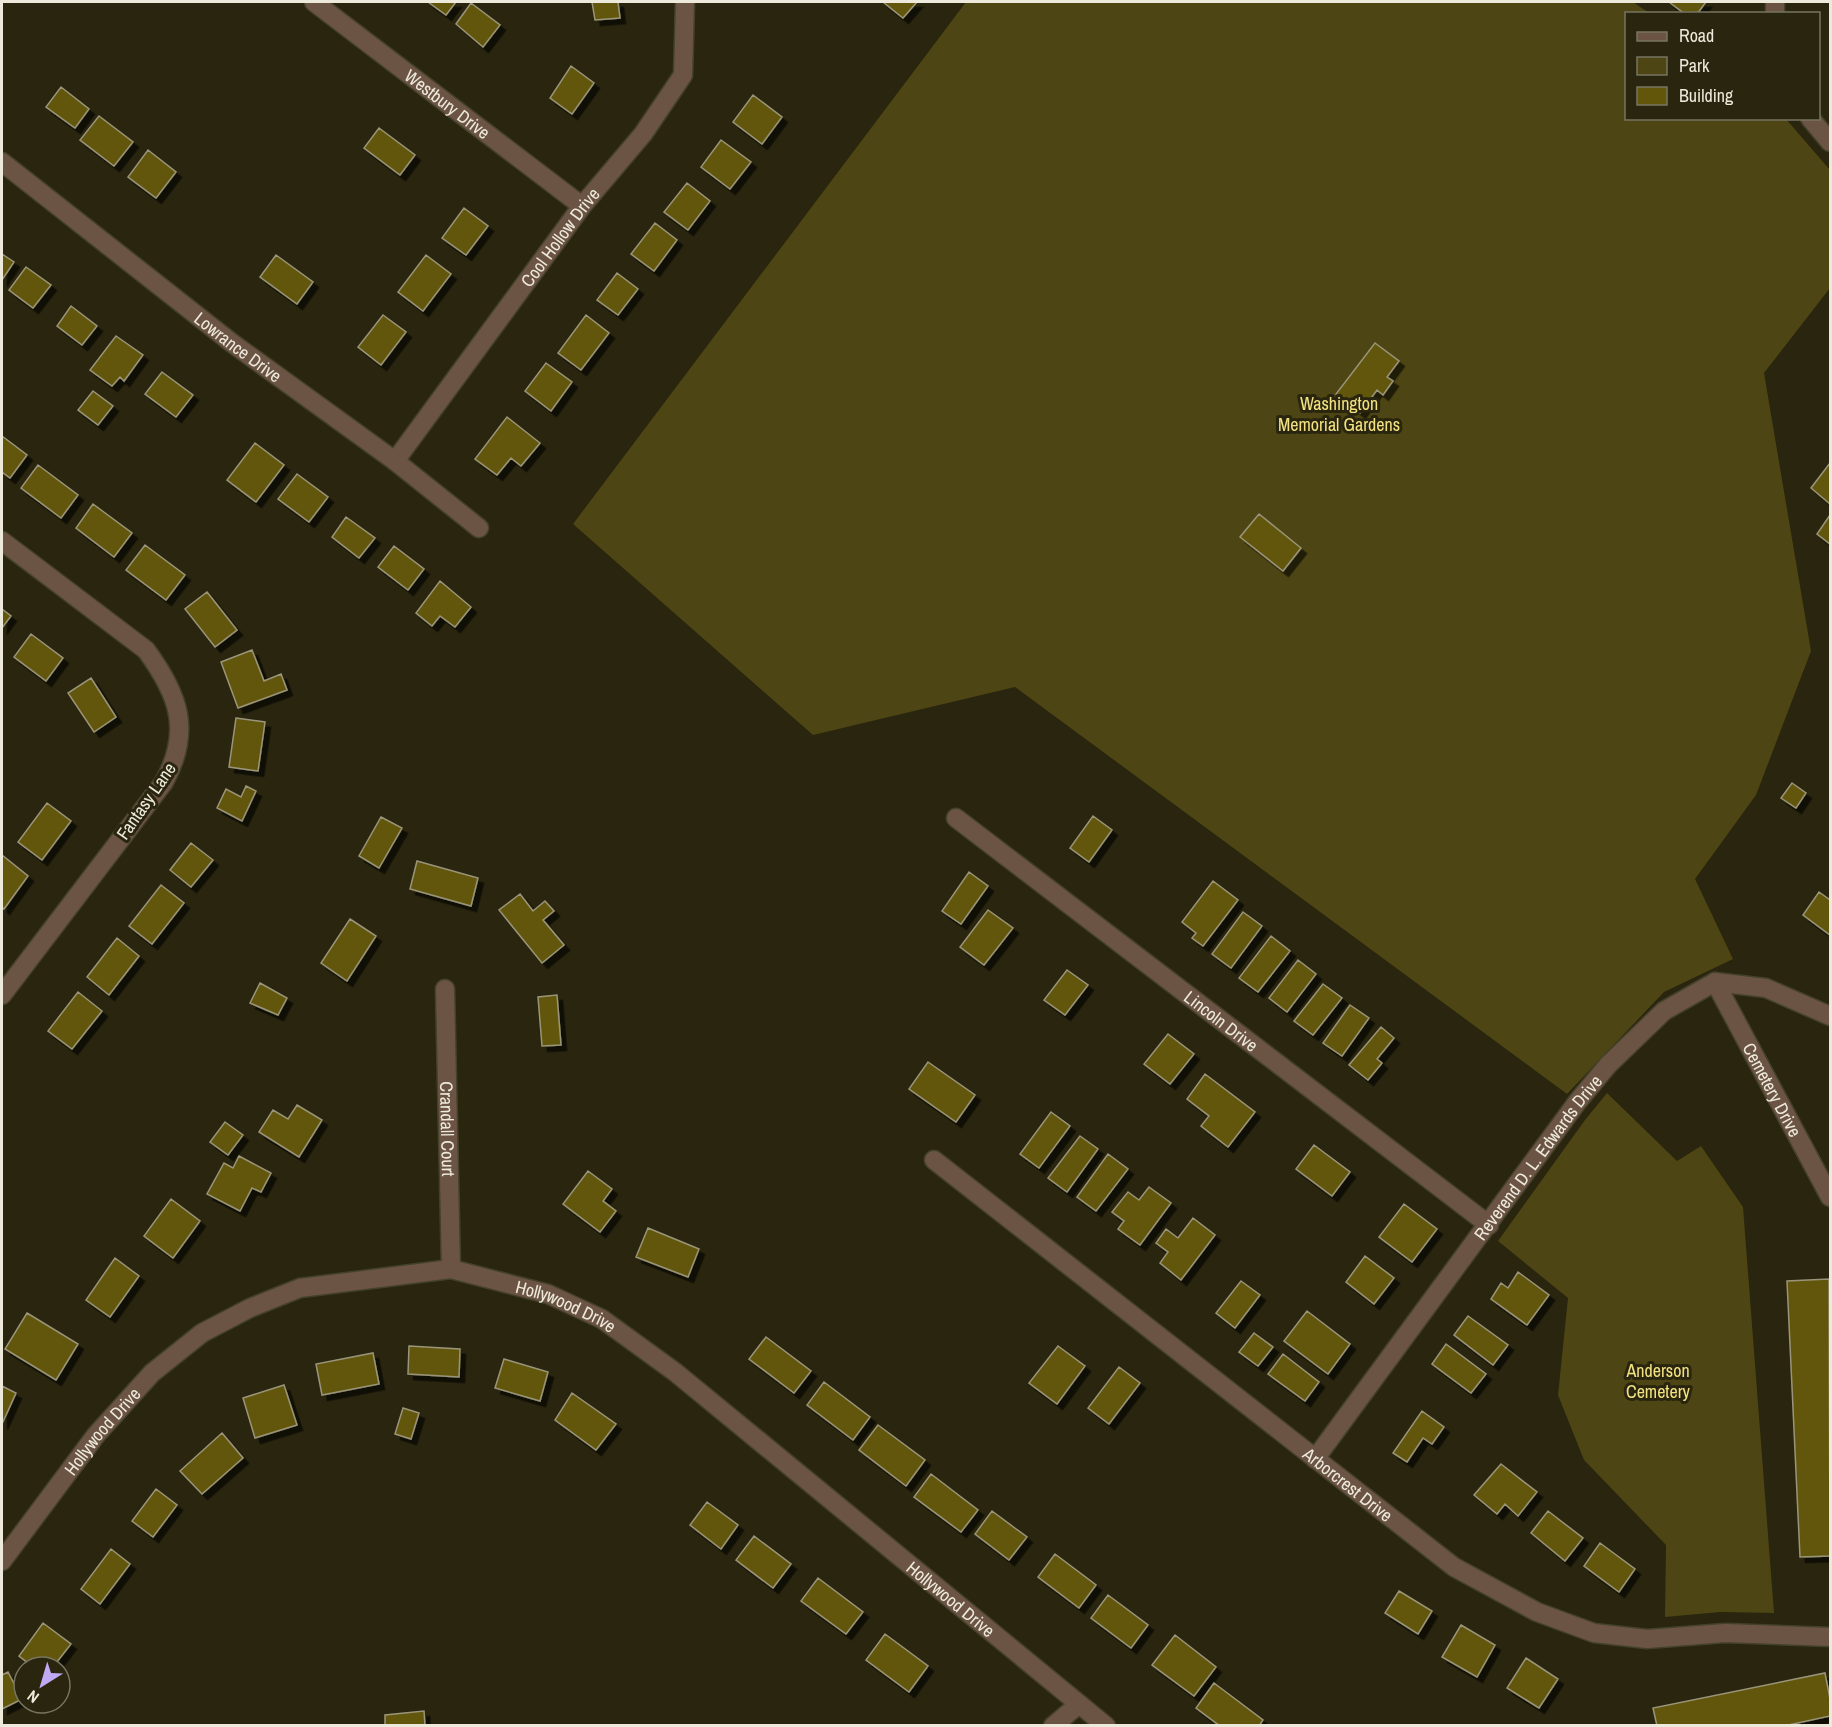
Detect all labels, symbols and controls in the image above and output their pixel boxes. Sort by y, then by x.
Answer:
legend [1625,12,1820,120]
text: Road [1679,23,1714,48]
text: Park [1679,53,1710,78]
street label: Westbury Drive [400,63,496,144]
text: Building [1679,83,1734,108]
street label: Cool Hollow Drive [514,182,605,292]
street label: Lowrance Drive [189,306,287,388]
park label: Washington Memorial Gardens [1278,391,1400,437]
street label: Fantasy Lane [110,757,182,845]
street label: Lincoln Drive [1179,984,1264,1057]
street label: Cemetery Drive [1737,1038,1808,1141]
street label: Reverend D. L. Edwards Drive [1468,1069,1607,1245]
street label: Crandall Court [434,1081,462,1177]
street label: Hollywood Drive [513,1274,622,1338]
park label: Anderson Cemetery [1625,1358,1691,1404]
street label: Hollywood Drive [58,1382,146,1480]
street label: Arborcrest Drive [1297,1441,1398,1527]
street label: Hollywood Drive [902,1555,1000,1642]
north arrow [12,1655,72,1715]
text: N [23,1685,43,1709]

